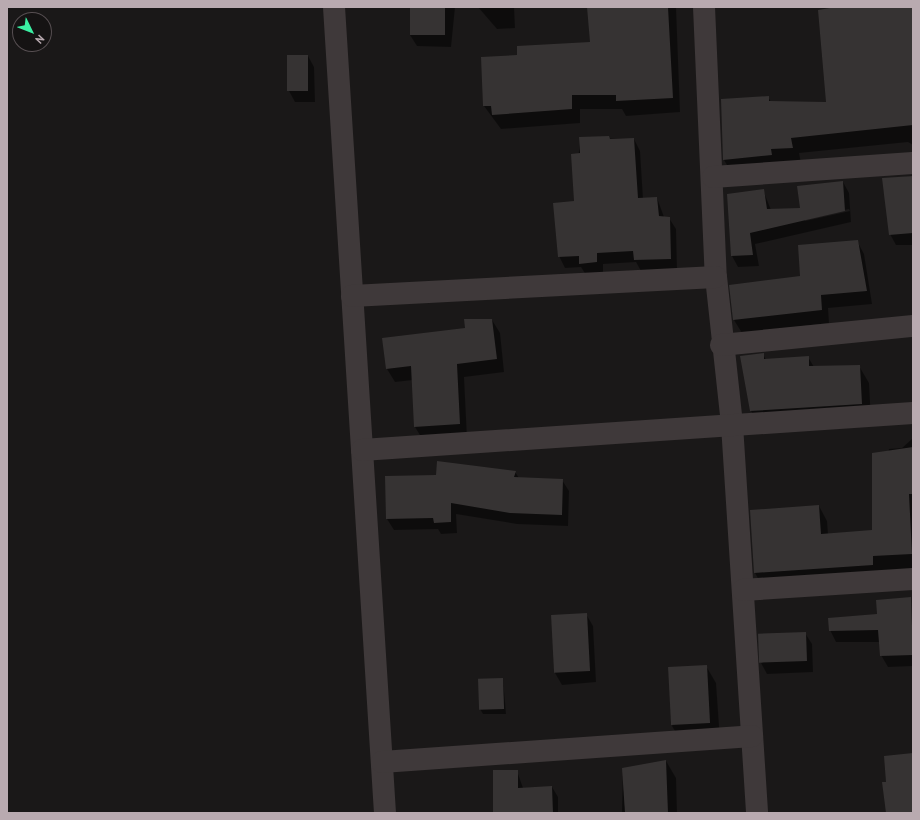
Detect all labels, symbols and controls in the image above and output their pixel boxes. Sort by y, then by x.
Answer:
north arrow [12,12,52,52]
text: N [32,32,48,47]

